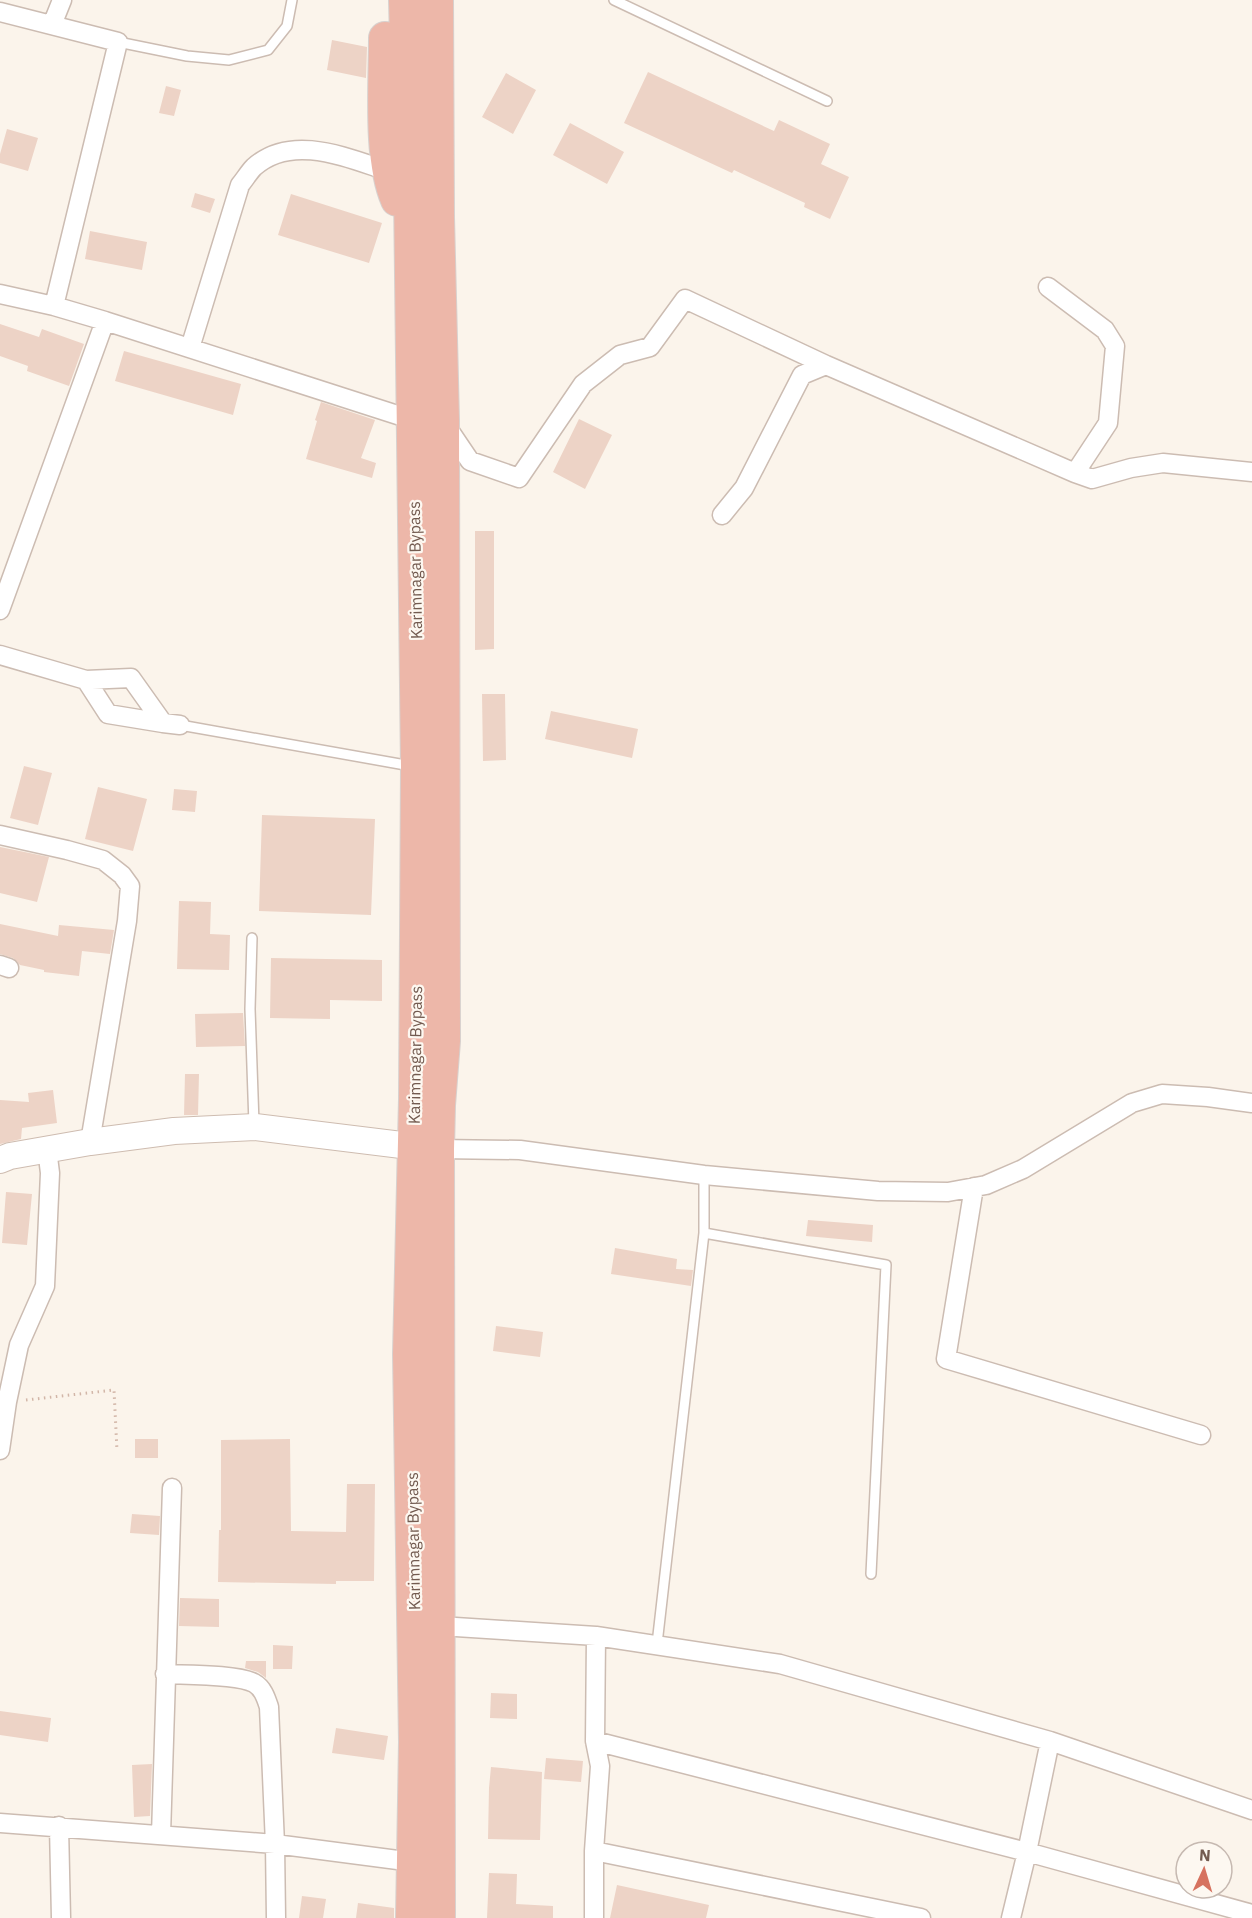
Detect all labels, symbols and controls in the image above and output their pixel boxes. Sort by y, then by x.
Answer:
street label: Karimnagar Bypass [404,501,426,639]
street label: Karimnagar Bypass [404,986,426,1124]
street label: Karimnagar Bypass [402,1472,424,1610]
north arrow [1174,1840,1234,1900]
text: N [1199,1845,1212,1865]

